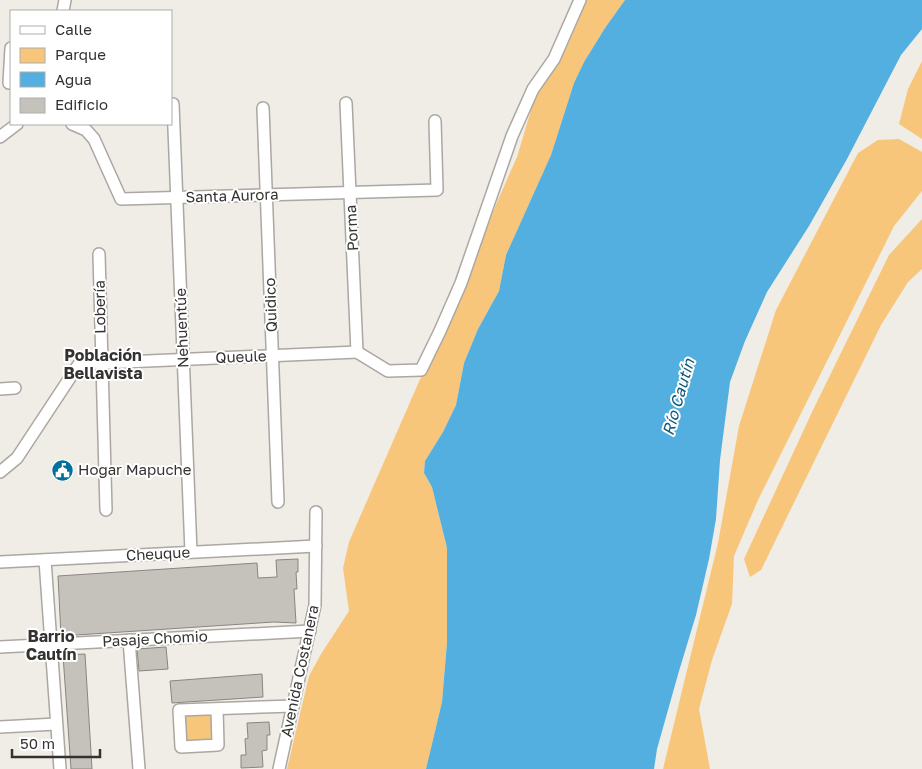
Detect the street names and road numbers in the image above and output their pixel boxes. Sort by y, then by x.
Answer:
street label: Santa Aurora [185,184,279,206]
street label: Porma [341,204,361,252]
street label: Quidico [260,277,280,333]
street label: Lobería [90,280,108,334]
street label: Nehuentúe [171,287,191,368]
street label: Queule [215,346,267,366]
street label: Cheuque [125,542,191,564]
street label: Avenida Costanera [276,603,322,738]
street label: Pasaje Chomio [102,626,208,650]

